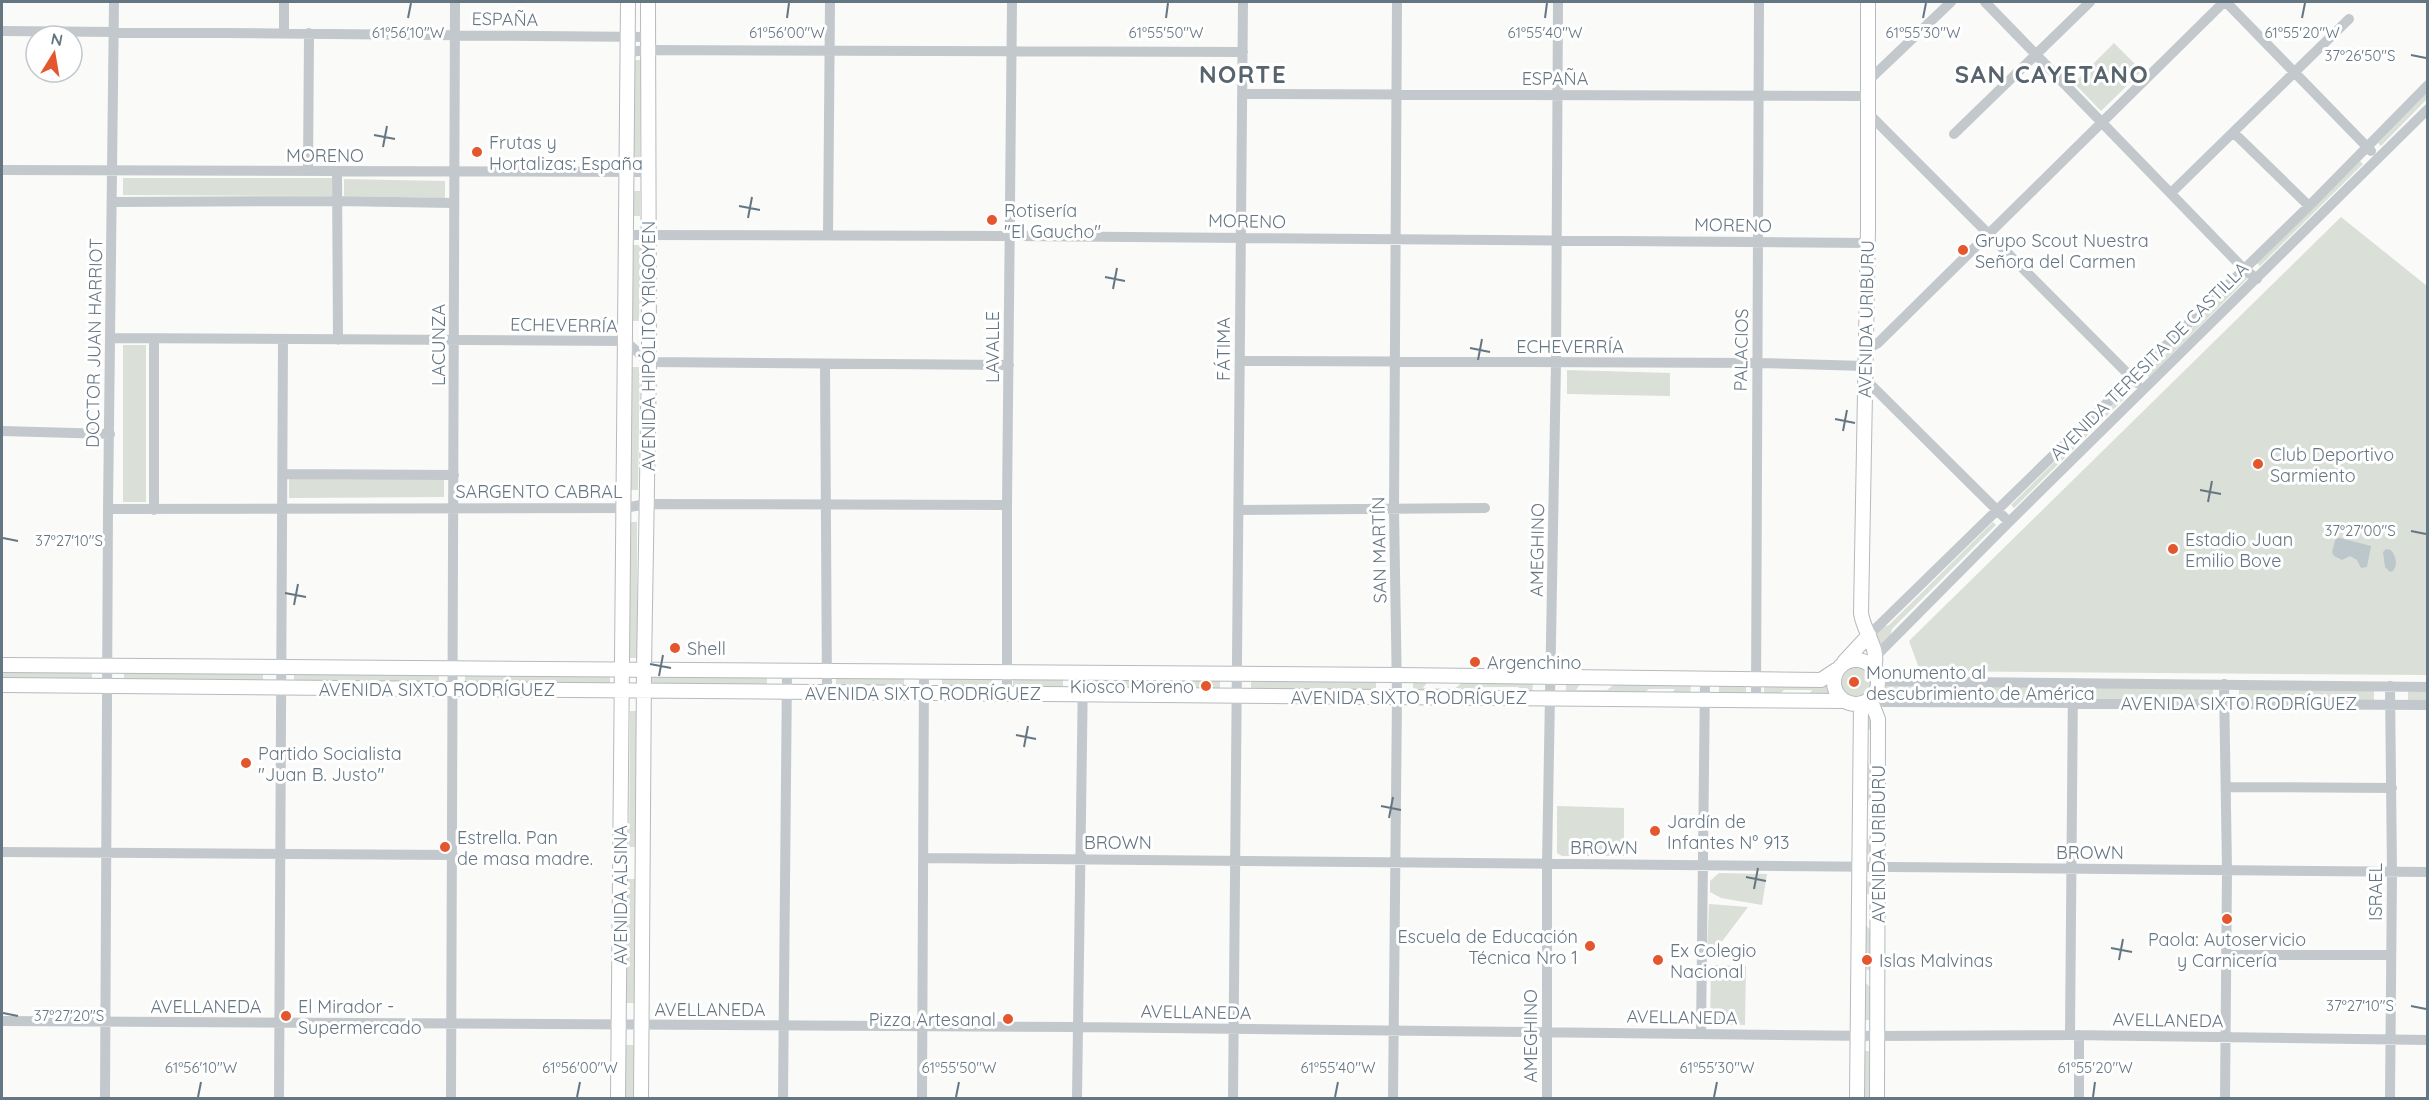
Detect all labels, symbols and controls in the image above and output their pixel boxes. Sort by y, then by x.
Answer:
street label: ESPAÑA [471,7,539,31]
text: 61°56'10"W [372,23,445,42]
text: 61°56'00"W [749,23,825,42]
text: 61°55'50"W [1128,23,1204,42]
text: 61°55'40"W [1508,23,1583,42]
text: 61°55'30"W [1886,23,1961,42]
text: 61°55'20"W [2264,23,2340,42]
north arrow [24,24,84,84]
text: N [49,28,65,50]
text: 37°26'50"S [2324,46,2396,65]
district label: NORTE [1199,59,1287,89]
district label: SAN CAYETANO [1955,59,2149,89]
street label: ESPAÑA [1522,67,1589,90]
place label: Frutas y Hortalizas: España [489,131,643,175]
street label: MORENO [286,144,364,167]
marker: Frutas y Hortalizas: España [470,145,484,159]
place label: Rotisería "El Gaucho" [1004,199,1101,243]
street label: MORENO [1208,209,1286,233]
marker: Rotisería "El Gaucho" [985,213,999,227]
street label: MORENO [1694,213,1772,237]
street label: AVENIDA HIPÓLITO YRIGOYEN [637,221,660,471]
place label: Grupo Scout Nuestra Señora del Carmen [1975,229,2149,273]
street label: DOCTOR JUAN HARRIOT [81,238,107,448]
street label: AVENIDA URIBURU [1853,240,1879,398]
marker: Grupo Scout Nuestra Señora del Carmen [1956,243,1970,257]
street label: AVENIDA TERESITA DE CASTILLA [2045,257,2253,465]
street label: LACUNZA [427,304,450,386]
street label: PALACIOS [1729,308,1753,392]
street label: LAVALLE [981,311,1004,383]
street label: ECHEVERRÍA [510,313,618,337]
street label: FÁTIMA [1212,317,1235,381]
street label: ECHEVERRÍA [1516,335,1624,358]
place label: Club Deportivo Sarmiento [2270,443,2394,487]
marker: Club Deportivo Sarmiento [2251,457,2265,471]
street label: SARGENTO CABRAL [455,480,623,503]
street label: SAN MARTÍN [1367,497,1391,603]
street label: AMEGHINO [1525,503,1549,597]
text: 37°27'00"S [2324,521,2396,540]
place label: Estadio Juan Emilio Bove [2185,528,2293,572]
text: 37°27'10"S [35,531,103,550]
marker: Estadio Juan Emilio Bove [2166,542,2180,556]
place label: Shell [687,637,726,660]
marker: Shell [668,641,682,655]
place label: Argenchino [1487,651,1581,674]
marker: Argenchino [1468,655,1482,669]
place label: Monumento al descubrimiento de América [1866,661,2095,705]
place label: Kiosco Moreno [1070,675,1194,698]
marker: Monumento al descubrimiento de América [1847,675,1861,689]
street label: AVENIDA SIXTO RODRÍGUEZ [319,678,555,701]
marker: Kiosco Moreno [1199,679,1213,693]
street label: AVENIDA SIXTO RODRÍGUEZ [805,682,1041,705]
street label: AVENIDA SIXTO RODRÍGUEZ [1291,686,1527,709]
street label: AVENIDA SIXTO RODRÍGUEZ [2121,692,2357,715]
place label: Partido Socialista "Juan B. Justo" [258,742,402,786]
marker: Partido Socialista "Juan B. Justo" [239,756,253,770]
street label: AVENIDA URIBURU [1867,765,1890,923]
place label: Jardín de Infantes N° 913 [1667,810,1790,854]
marker: Jardín de Infantes N° 913 [1648,824,1662,838]
street label: AVENIDA ALSINA [609,825,632,965]
place label: Estrella. Pan de masa madre. [457,826,593,870]
street label: BROWN [1084,831,1152,854]
street label: BROWN [1570,836,1638,859]
marker: Estrella. Pan de masa madre. [438,840,452,854]
street label: BROWN [2056,841,2124,864]
street label: ISRAEL [2364,863,2387,921]
marker: Paola: Autoservicio y Carnicería [2220,912,2234,926]
place label: Escuela de Educación Técnica Nro 1 [1397,925,1578,969]
place label: Paola: Autoservicio y Carnicería [2148,928,2306,972]
marker: Escuela de Educación Técnica Nro 1 [1583,939,1597,953]
place label: Ex Colegio Nacional [1670,939,1756,983]
place label: Islas Malvinas [1879,949,1993,972]
marker: Ex Colegio Nacional [1651,953,1665,967]
marker: Islas Malvinas [1860,953,1874,967]
street label: AMEGHINO [1519,989,1542,1083]
street label: AVELLANEDA [151,995,262,1018]
place label: El Mirador - Supermercado [298,995,422,1039]
text: 37°27'10"S [2326,996,2394,1015]
street label: AVELLANEDA [655,998,766,1021]
street label: AVELLANEDA [1140,1000,1252,1024]
street label: AVELLANEDA [1626,1005,1738,1029]
text: 37°27'20"S [34,1006,104,1025]
place label: Pizza Artesanal [869,1008,996,1031]
street label: AVELLANEDA [2112,1008,2224,1032]
marker: El Mirador - Supermercado [279,1009,293,1023]
marker: Pizza Artesanal [1001,1012,1015,1026]
text: 61°56'10"W [165,1058,238,1077]
text: 61°56'00"W [542,1058,618,1077]
text: 61°55'50"W [921,1058,997,1077]
text: 61°55'40"W [1301,1058,1376,1077]
text: 61°55'30"W [1680,1058,1755,1077]
text: 61°55'20"W [2057,1058,2133,1077]

